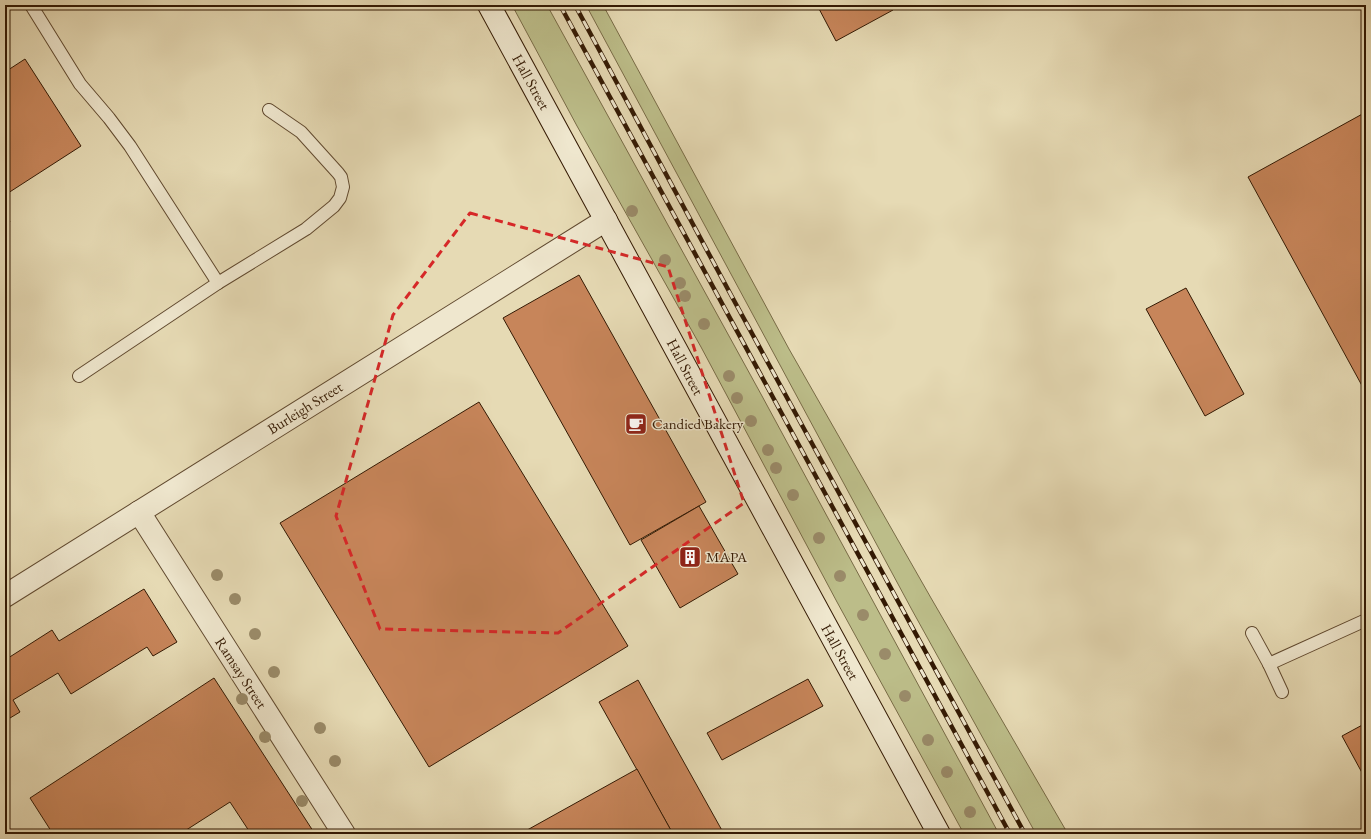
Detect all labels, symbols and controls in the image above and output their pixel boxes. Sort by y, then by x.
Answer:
street label: Hall Street [508,50,555,113]
street label: Hall Street [663,335,708,399]
street label: Burleigh Street [264,377,346,438]
cafe icon: Candied Bakery [623,411,649,437]
place label: Candied Bakery [652,414,744,433]
building icon: MAPA [677,544,703,570]
place label: MAPA [706,547,748,566]
street label: Hall Street [817,620,864,683]
street label: Ramsay Street [211,633,272,712]

